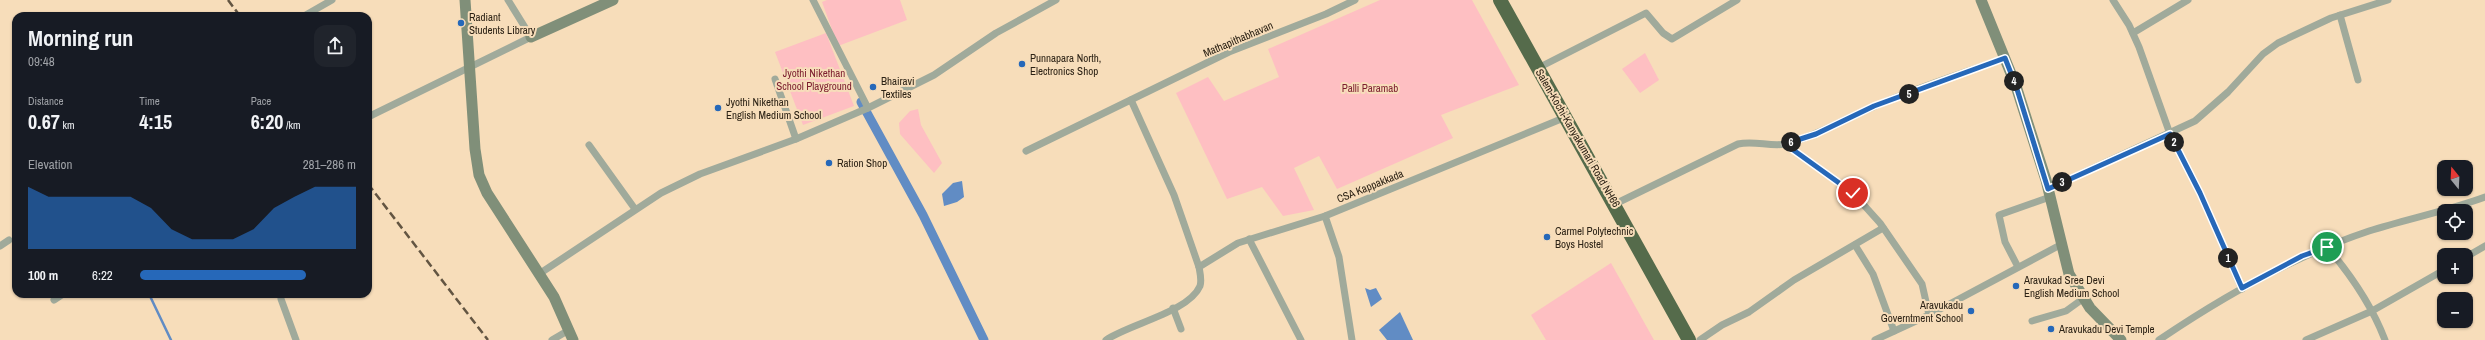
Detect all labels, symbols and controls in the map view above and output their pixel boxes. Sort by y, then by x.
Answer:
place label: Radiant Students Library [469,10,536,37]
marker: Radiant Students Library [456,18,466,28]
street label: Mathapithabhavan [1201,18,1275,60]
text: Morning run [28,23,133,53]
button: share [314,25,356,67]
place label: Punnapara North, Electronics Shop [1030,51,1101,78]
text: 09:48 [28,53,55,70]
marker: Punnapara North, Electronics Shop [1017,59,1027,69]
park label: Jyothi Nikethan School Playground [776,66,852,93]
street label: Salem-Kochi-Kanyakumari Road NH66 [1533,66,1623,210]
pin: 4 [2004,71,2024,91]
place label: Bhairavi Textiles [881,74,915,101]
text: 4 [2011,74,2017,88]
park label: Palli Paramab [1342,81,1398,95]
marker: Bhairavi Textiles [868,82,878,92]
pin: 5 [1899,84,1919,104]
text: 5 [1906,87,1912,101]
text: Distance [28,94,64,108]
text: Time [139,94,160,108]
text: Pace [251,94,271,108]
place label: Jyothi Nikethan English Medium School [726,95,821,122]
marker: Jyothi Nikethan English Medium School [713,103,723,113]
text: 0.67 [28,108,60,135]
text: 4:15 [139,108,172,135]
text: 6:20 [251,108,283,135]
text: km [60,118,74,132]
text: /km [283,118,301,132]
pin: 6 [1781,132,1801,152]
pin: 2 [2164,132,2184,152]
text: 6 [1788,135,1794,149]
text: 2 [2171,135,2177,149]
text: Elevation [28,156,72,173]
text: 281–286 m [303,156,356,173]
place label: Ration Shop [837,156,887,170]
marker: Ration Shop [824,158,834,168]
north arrow [2437,160,2473,196]
map controls [2437,160,2473,328]
street label: CSA Kappakkada [1335,166,1405,206]
pin: 3 [2052,172,2072,192]
text: 3 [2059,175,2065,189]
pin [1836,176,1870,210]
icon: check [1842,182,1864,204]
button: locate [2437,204,2473,240]
place label: Carmel Polytechnic Boys Hostel [1555,224,1634,251]
pin [2310,230,2344,264]
marker: Carmel Polytechnic Boys Hostel [1542,232,1552,242]
icon: arrive [2316,236,2338,258]
pin: 1 [2218,248,2238,268]
button: + [2437,248,2473,284]
text: 1 [2225,251,2231,265]
text: 100 m [28,267,58,284]
text: 6:22 [92,267,113,284]
place label: Aravukad Sree Devi English Medium School [2023,273,2119,300]
marker: Aravukad Sree Devi English Medium School [2011,281,2021,291]
button: − [2437,292,2473,328]
place label: Aravukadu Governtment School [1881,298,1963,325]
marker: Aravukadu Governtment School [1966,306,1976,316]
place label: Aravukadu Devi Temple [2058,322,2155,336]
marker: Aravukadu Devi Temple [2046,324,2056,334]

